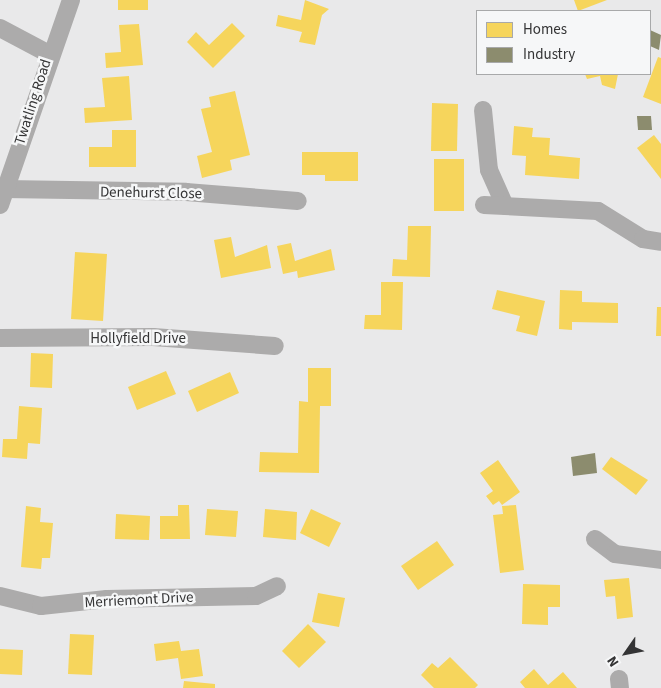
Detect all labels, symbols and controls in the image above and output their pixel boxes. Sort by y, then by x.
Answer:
legend [476,10,651,75]
text: Homes [523,19,567,40]
text: Industry [523,44,575,65]
street label: Twatling Road [11,57,55,147]
street label: Denehurst Close [100,183,202,203]
street label: Hollyfield Drive [90,330,186,348]
street label: Merriemont Drive [84,588,194,612]
north arrow [601,628,651,678]
text: N [602,652,624,671]

